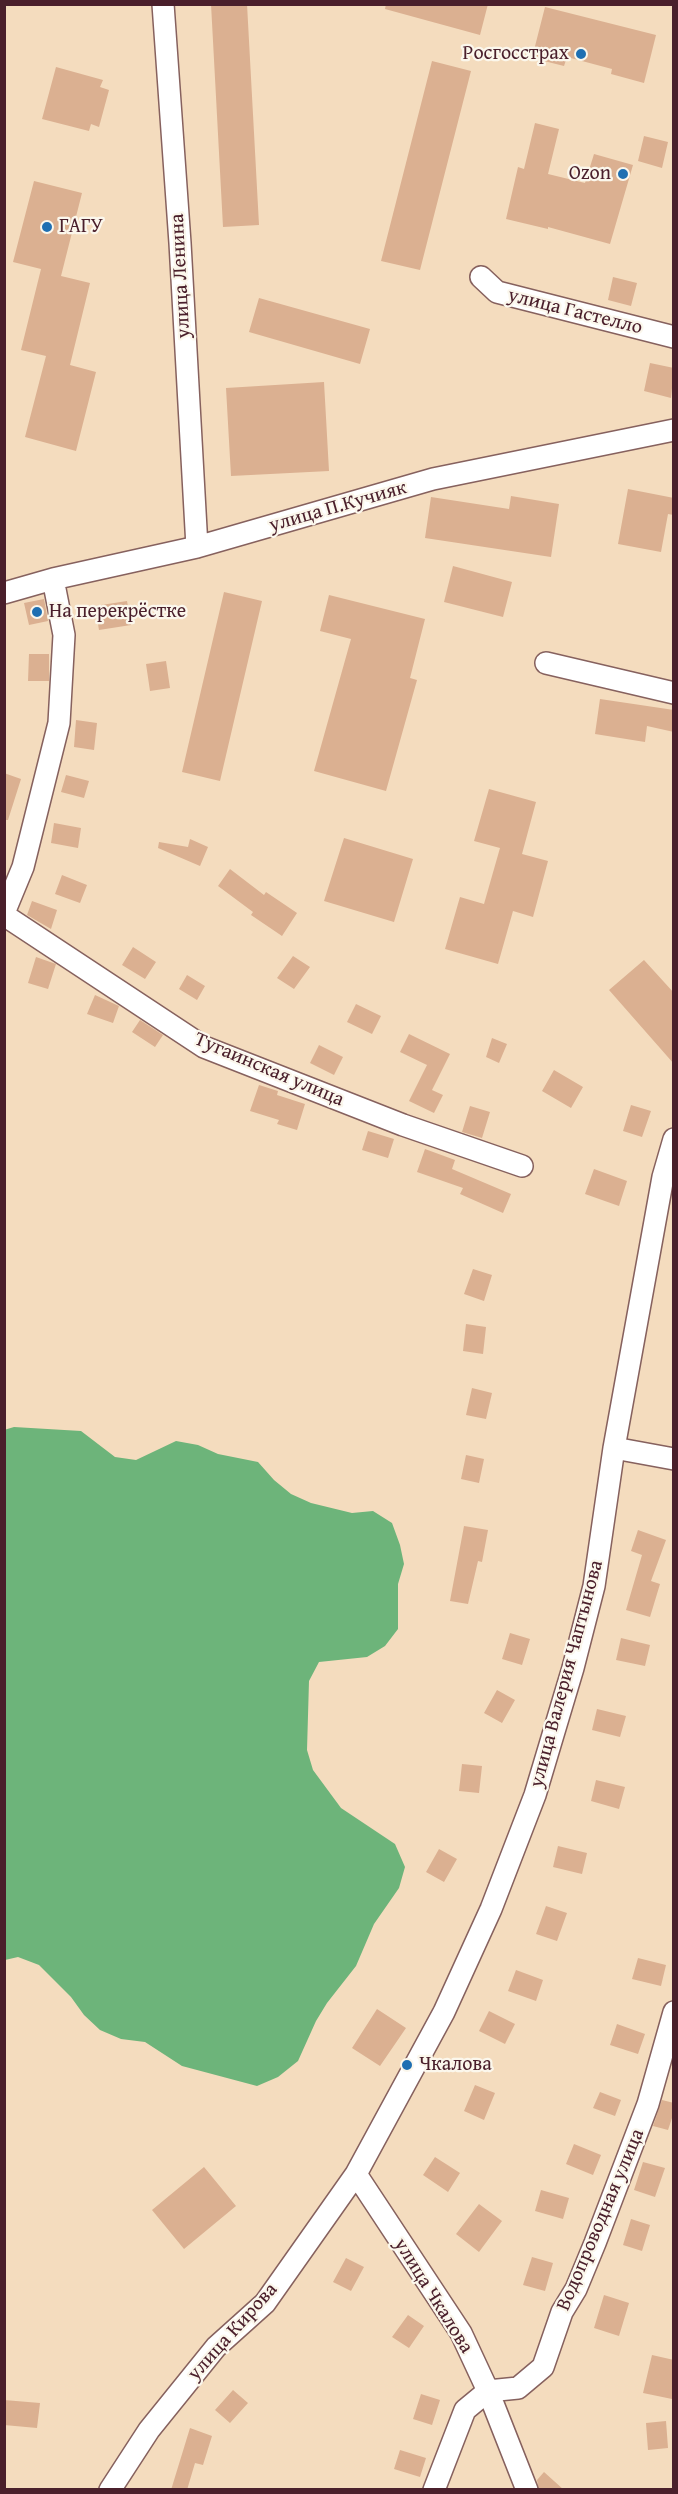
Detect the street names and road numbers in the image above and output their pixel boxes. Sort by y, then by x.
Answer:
street label: улица Ленина [166,213,196,339]
street label: улица Гастелло [505,284,645,340]
street label: улица П.Кучияк [267,476,409,538]
street label: Тугаинская улица [191,1028,347,1112]
street label: улица Валерия Чаптынова [525,1558,609,1790]
street label: Водопроводная улица [552,2125,650,2315]
street label: улица Чкалова [388,2234,478,2358]
street label: улица Кирова [183,2278,283,2386]

